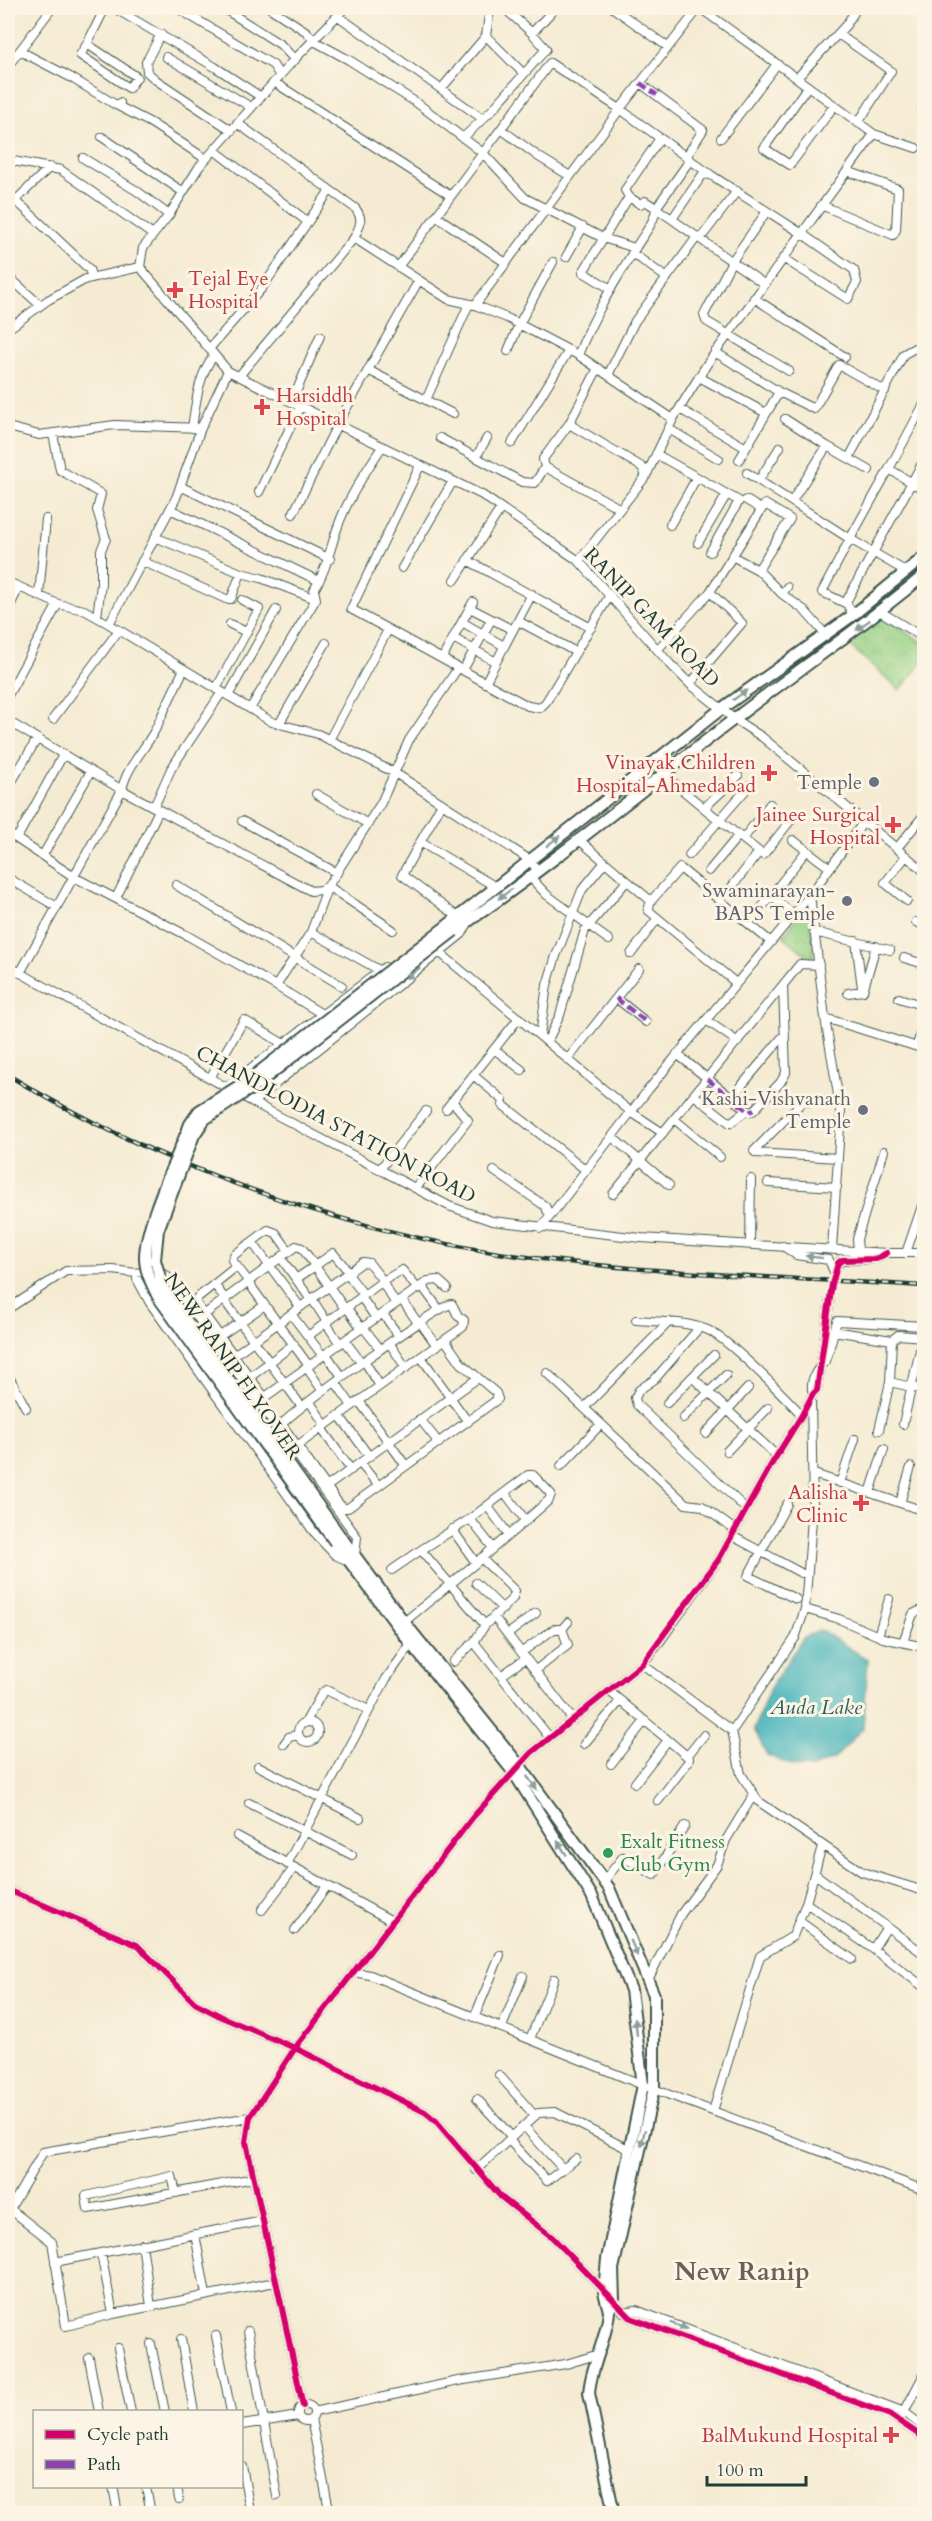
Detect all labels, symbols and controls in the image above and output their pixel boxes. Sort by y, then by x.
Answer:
place label: Tejal Eye Hospital [188,265,268,315]
marker: Tejal Eye Hospital [166,281,184,299]
place label: Harsiddh Hospital [276,382,353,432]
marker: Harsiddh Hospital [253,398,271,416]
street label: RANIP GAM ROAD [578,541,726,693]
one-way arrow [855,619,871,631]
one-way arrow [732,690,748,701]
place label: Vinayak Children Hospital-Ahmedabad [576,749,757,799]
marker: Vinayak Children Hospital-Ahmedabad [760,764,778,782]
place label: Temple [797,769,862,796]
marker: Temple [867,775,881,789]
place label: Jainee Surgical Hospital [753,801,880,851]
marker: Jainee Surgical Hospital [884,816,902,834]
one-way arrow [546,836,561,848]
place label: Swaminarayan- BAPS Temple [702,877,835,927]
one-way arrow [498,887,513,899]
marker: Swaminarayan- BAPS Temple [840,894,854,908]
one-way arrow [406,967,421,979]
street label: CHANDLODIA STATION ROAD [191,1039,480,1210]
place label: Kashi-Vishvanath Temple [701,1085,851,1135]
marker: Kashi-Vishvanath Temple [856,1103,870,1117]
one-way arrow [804,1252,823,1262]
street label: NEW RANIP FLYOVER [158,1267,308,1465]
place label: Aalisha Clinic [788,1479,848,1529]
marker: Aalisha Clinic [852,1494,870,1512]
water label: Auda Lake [769,1693,863,1722]
one-way arrow [526,1775,538,1790]
place label: Exalt Fitness Club Gym [620,1828,725,1878]
one-way arrow [556,1841,568,1857]
marker: Exalt Fitness Club Gym [601,1846,615,1860]
one-way arrow [630,1939,639,1957]
one-way arrow [631,2017,640,2036]
one-way arrow [638,2129,647,2148]
district label: New Ranip [674,2254,810,2289]
one-way arrow [670,2322,688,2332]
legend [33,2410,243,2488]
text: Cycle path [87,2422,169,2447]
place label: BalMukund Hospital [701,2422,878,2449]
marker: BalMukund Hospital [882,2426,900,2444]
scale bar [707,2449,806,2487]
text: Path [87,2452,121,2477]
text: 100 m [716,2458,764,2483]

